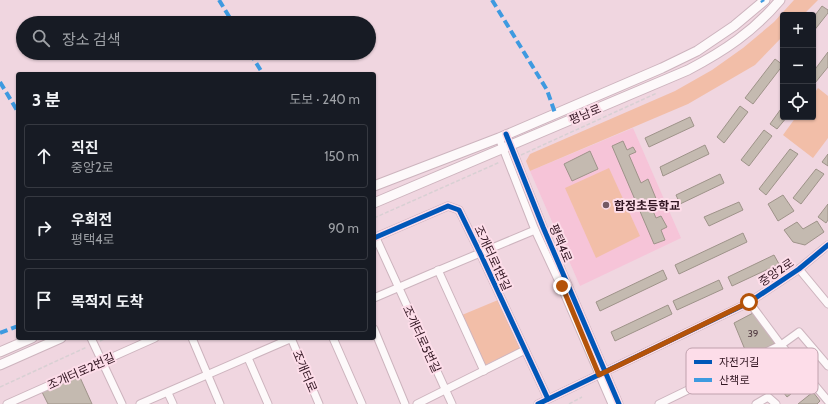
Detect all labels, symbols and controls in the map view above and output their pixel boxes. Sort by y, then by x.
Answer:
map controls [780,12,816,120]
button: + [780,12,816,48]
search box [16,16,376,60]
icon: search [30,27,52,49]
text: 장소 검색 [62,31,121,49]
button: − [780,48,816,84]
button: locate [780,84,816,120]
text: 3 분 [32,90,61,110]
text: 도보 · 240 m [289,91,360,107]
street label: 평남로 [567,101,603,127]
text: 직진 [71,139,99,157]
icon: ahead [33,145,55,167]
text: 150 m [324,148,359,164]
text: 중앙2로 [71,159,114,175]
place label: 합정초등학교 [614,198,680,213]
marker: 합정초등학교 [601,200,611,210]
text: 우회전 [71,211,112,229]
icon: right [33,217,55,239]
text: 90 m [328,220,359,236]
street label: 평택4로 [546,222,576,264]
street label: 조개터로1번길 [471,223,515,293]
text: 평택4로 [71,231,114,247]
street label: 중앙2로 [755,255,797,289]
route end [553,277,571,295]
icon: arrive [33,289,55,311]
text: 목적지 도착 [71,293,143,311]
route start [740,293,758,311]
street label: 조개터로5번길 [400,303,444,375]
house number: 39 [747,327,759,340]
street label: 조개터로 [289,348,321,394]
legend [686,348,818,394]
street label: 조개터로2번길 [45,349,117,393]
text: 자전거길 [719,355,759,369]
text: 산책로 [719,373,749,387]

